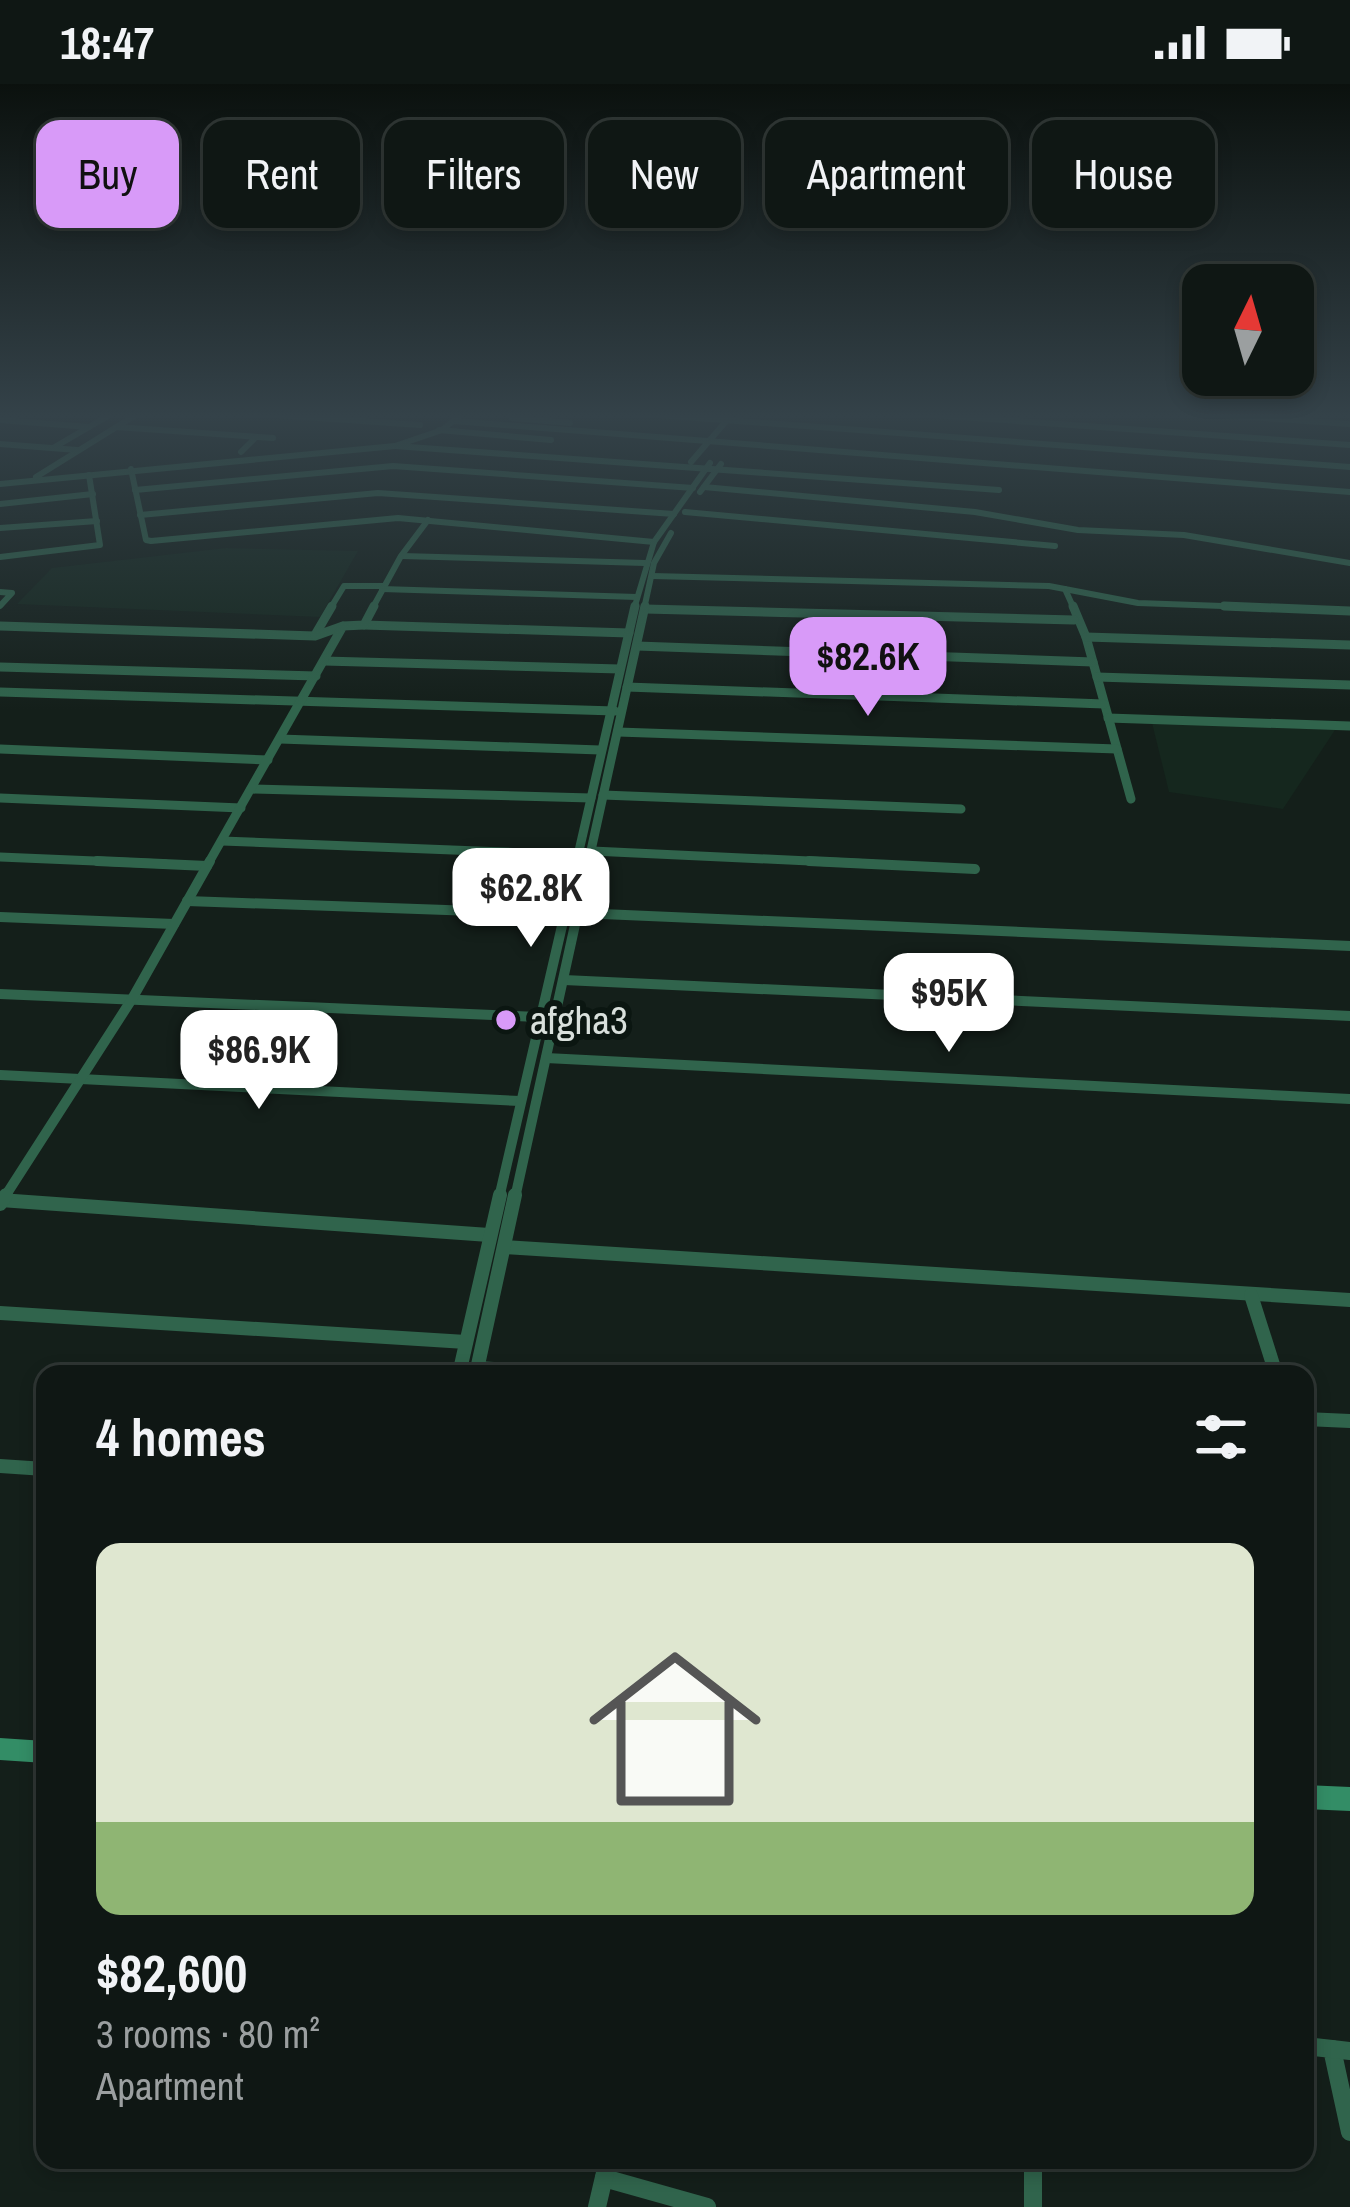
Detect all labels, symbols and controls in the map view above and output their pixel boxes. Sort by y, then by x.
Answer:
text: 18:47 [60,12,154,73]
chip: Buy [36,120,179,228]
chip: Rent [203,120,360,228]
chip: Filters [384,120,564,228]
chip: New [588,120,741,228]
chip: Apartment [765,120,1008,228]
chip: House [1032,120,1215,228]
north arrow [1182,264,1314,396]
map controls [1182,264,1314,396]
pin: $82.6K [770,617,966,719]
text: $82.6K [816,630,920,682]
pin: $62.8K [433,848,629,950]
text: $62.8K [479,861,583,913]
pin: $95K [878,953,1020,1055]
text: $95K [911,966,987,1018]
place label: afgha3 [530,994,628,1046]
marker: afgha3 [493,1007,519,1033]
pin: $86.9K [161,1010,357,1112]
text: $86.9K [207,1023,311,1075]
text: 4 homes [96,1403,266,1472]
icon: filters [1188,1404,1254,1470]
icon: home [567,1621,783,1837]
text: $82,600 [96,1939,247,2008]
text: 3 rooms · 80 m² [96,2008,320,2060]
text: Apartment [96,2060,244,2112]

